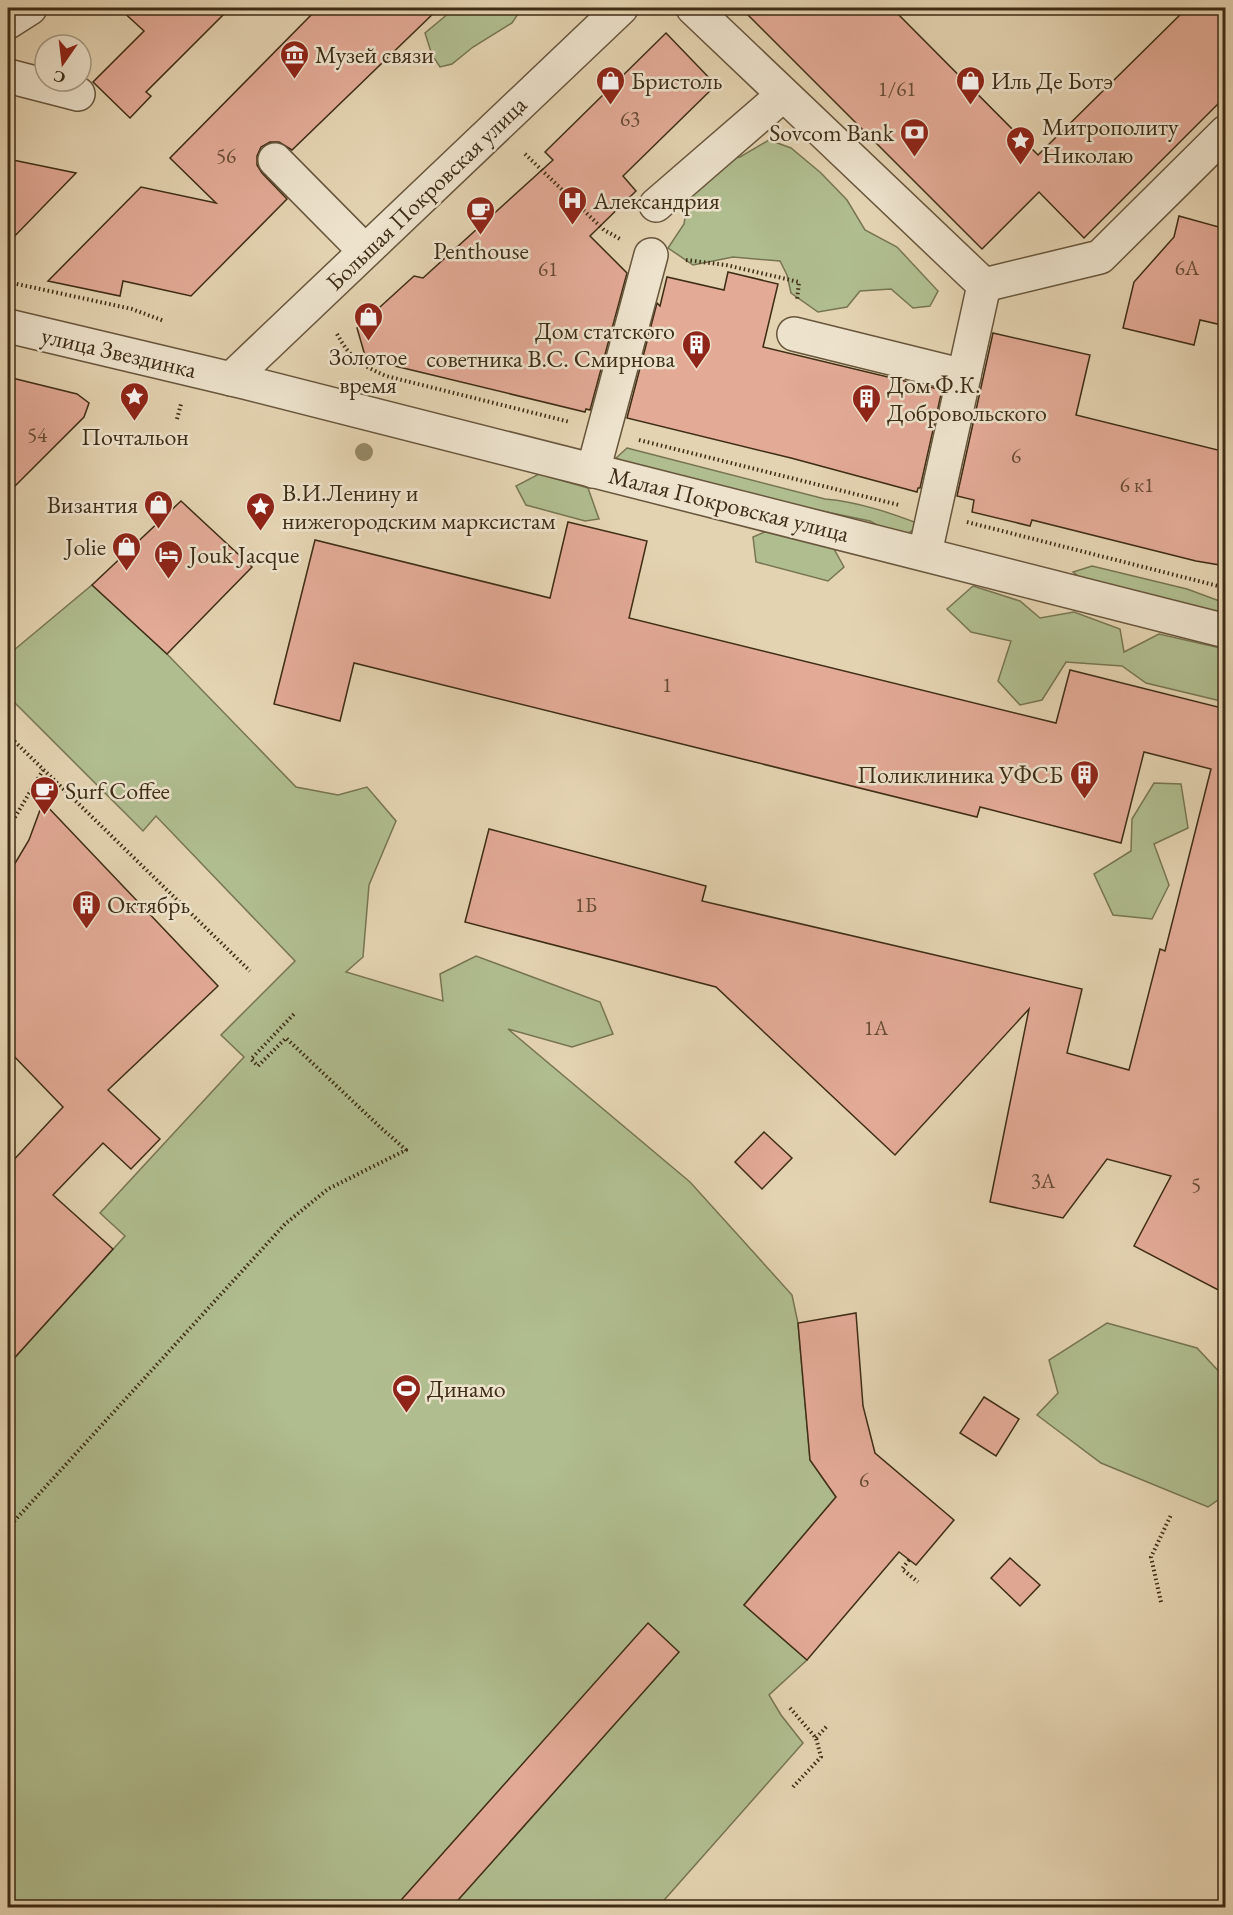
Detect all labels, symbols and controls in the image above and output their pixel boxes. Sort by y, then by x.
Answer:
north arrow [33,33,93,93]
museum icon: Музей связи [278,38,310,80]
place label: Музей связи [315,39,434,70]
shop icon: Бристоль [594,64,626,106]
shop icon: Иль Де Ботэ [954,64,986,106]
place label: Бристоль [631,65,722,96]
place label: Иль Де Ботэ [991,65,1113,96]
text: С [51,66,68,89]
house number: 1/61 [878,75,916,102]
street label: Большая Покровская улица [319,89,533,297]
house number: 63 [620,105,640,132]
place label: Митрополиту Николаю [1042,111,1179,170]
bank icon: Sovcom Bank [899,116,931,158]
place label: Sovcom Bank [769,117,895,148]
place icon: Митрополиту Николаю [1005,124,1037,166]
house number: 56 [216,142,236,169]
hospital icon: Александрия [556,184,588,226]
place label: Александрия [592,185,720,216]
cafe icon: Penthouse [465,194,497,236]
place label: Penthouse [433,235,529,266]
house number: 6А [1175,254,1200,281]
house number: 61 [538,255,558,282]
shop icon: Золотое время [352,300,384,342]
place label: Дом статского советника В.С. Смирнова [426,315,675,374]
street label: улица Звездинка [38,319,200,385]
building icon: Дом статского советника В.С. Смирнова [680,328,712,370]
place label: Золотое время [329,341,407,400]
place label: Дом Ф.К. Добровольского [887,369,1047,428]
place icon: Почтальон [119,380,151,422]
building icon: Дом Ф.К. Добровольского [850,382,882,424]
house number: 54 [27,421,48,448]
place label: Почтальон [81,421,189,452]
house number: 6 [1011,442,1021,469]
street label: Малая Покровская улица [606,459,853,549]
house number: 6 к1 [1120,471,1154,498]
place label: В.И.Ленину и нижегородским марксистам [282,477,556,536]
shop icon: Византия [143,488,175,530]
place label: Византия [47,489,138,520]
place icon: В.И.Ленину и нижегородским марксистам [245,490,277,532]
shop icon: Jolie [111,530,143,572]
place label: Jolie [63,531,106,562]
hotel icon: Jouk Jacque [152,538,184,580]
place label: Jouk Jacque [187,539,299,570]
house number: 1 [662,671,672,698]
building icon: Поликлиника УФСБ [1068,758,1100,800]
place label: Поликлиника УФСБ [857,759,1063,790]
cafe icon: Surf Coffee [28,774,60,816]
place label: Surf Coffee [65,775,170,806]
building icon: Октябрь [70,888,102,930]
place label: Октябрь [107,889,190,920]
house number: 1Б [575,891,597,918]
house number: 1А [864,1014,889,1041]
house number: 3А [1031,1167,1056,1194]
house number: 5 [1191,1171,1201,1198]
sports icon: Динамо [390,1372,422,1414]
place label: Динамо [427,1373,506,1404]
house number: 6 [859,1466,869,1493]

